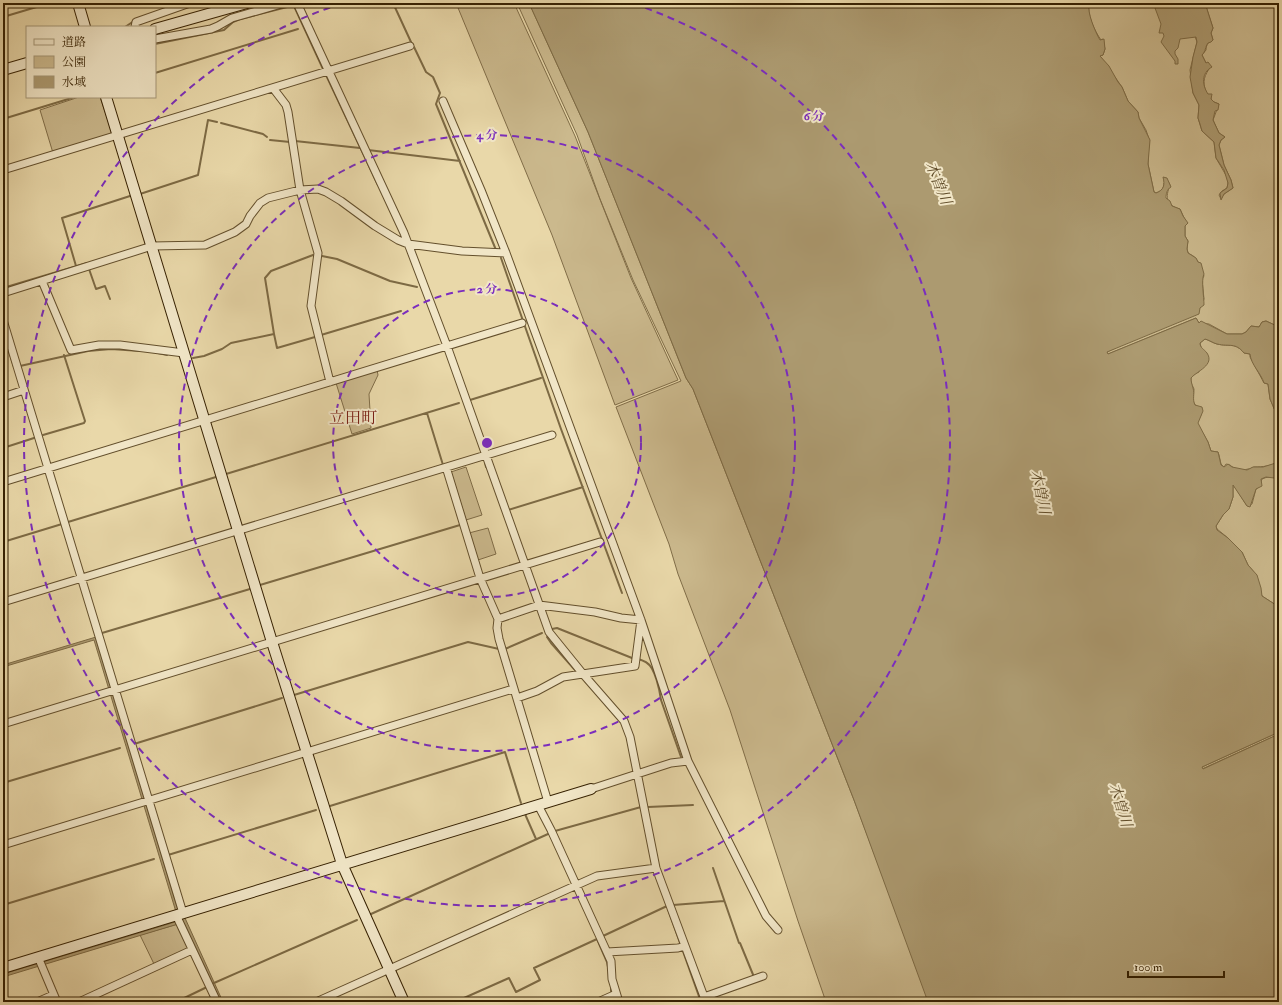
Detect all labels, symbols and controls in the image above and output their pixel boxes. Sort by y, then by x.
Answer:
legend [26,26,156,98]
text: 道路 [62,35,86,50]
text: 公園 [62,55,86,70]
text: 水域 [62,75,86,90]
text: 6 分 [804,109,824,124]
text: 4 分 [476,128,498,143]
water label: 木曽川 [921,159,956,209]
text: 2 分 [477,282,497,297]
district label: 立田町 [329,408,377,428]
centre of rings [480,436,494,450]
water label: 木曽川 [1026,468,1054,518]
water label: 木曽川 [1104,781,1136,831]
scale bar [1128,953,1224,979]
text: 100 m [1134,960,1163,975]

